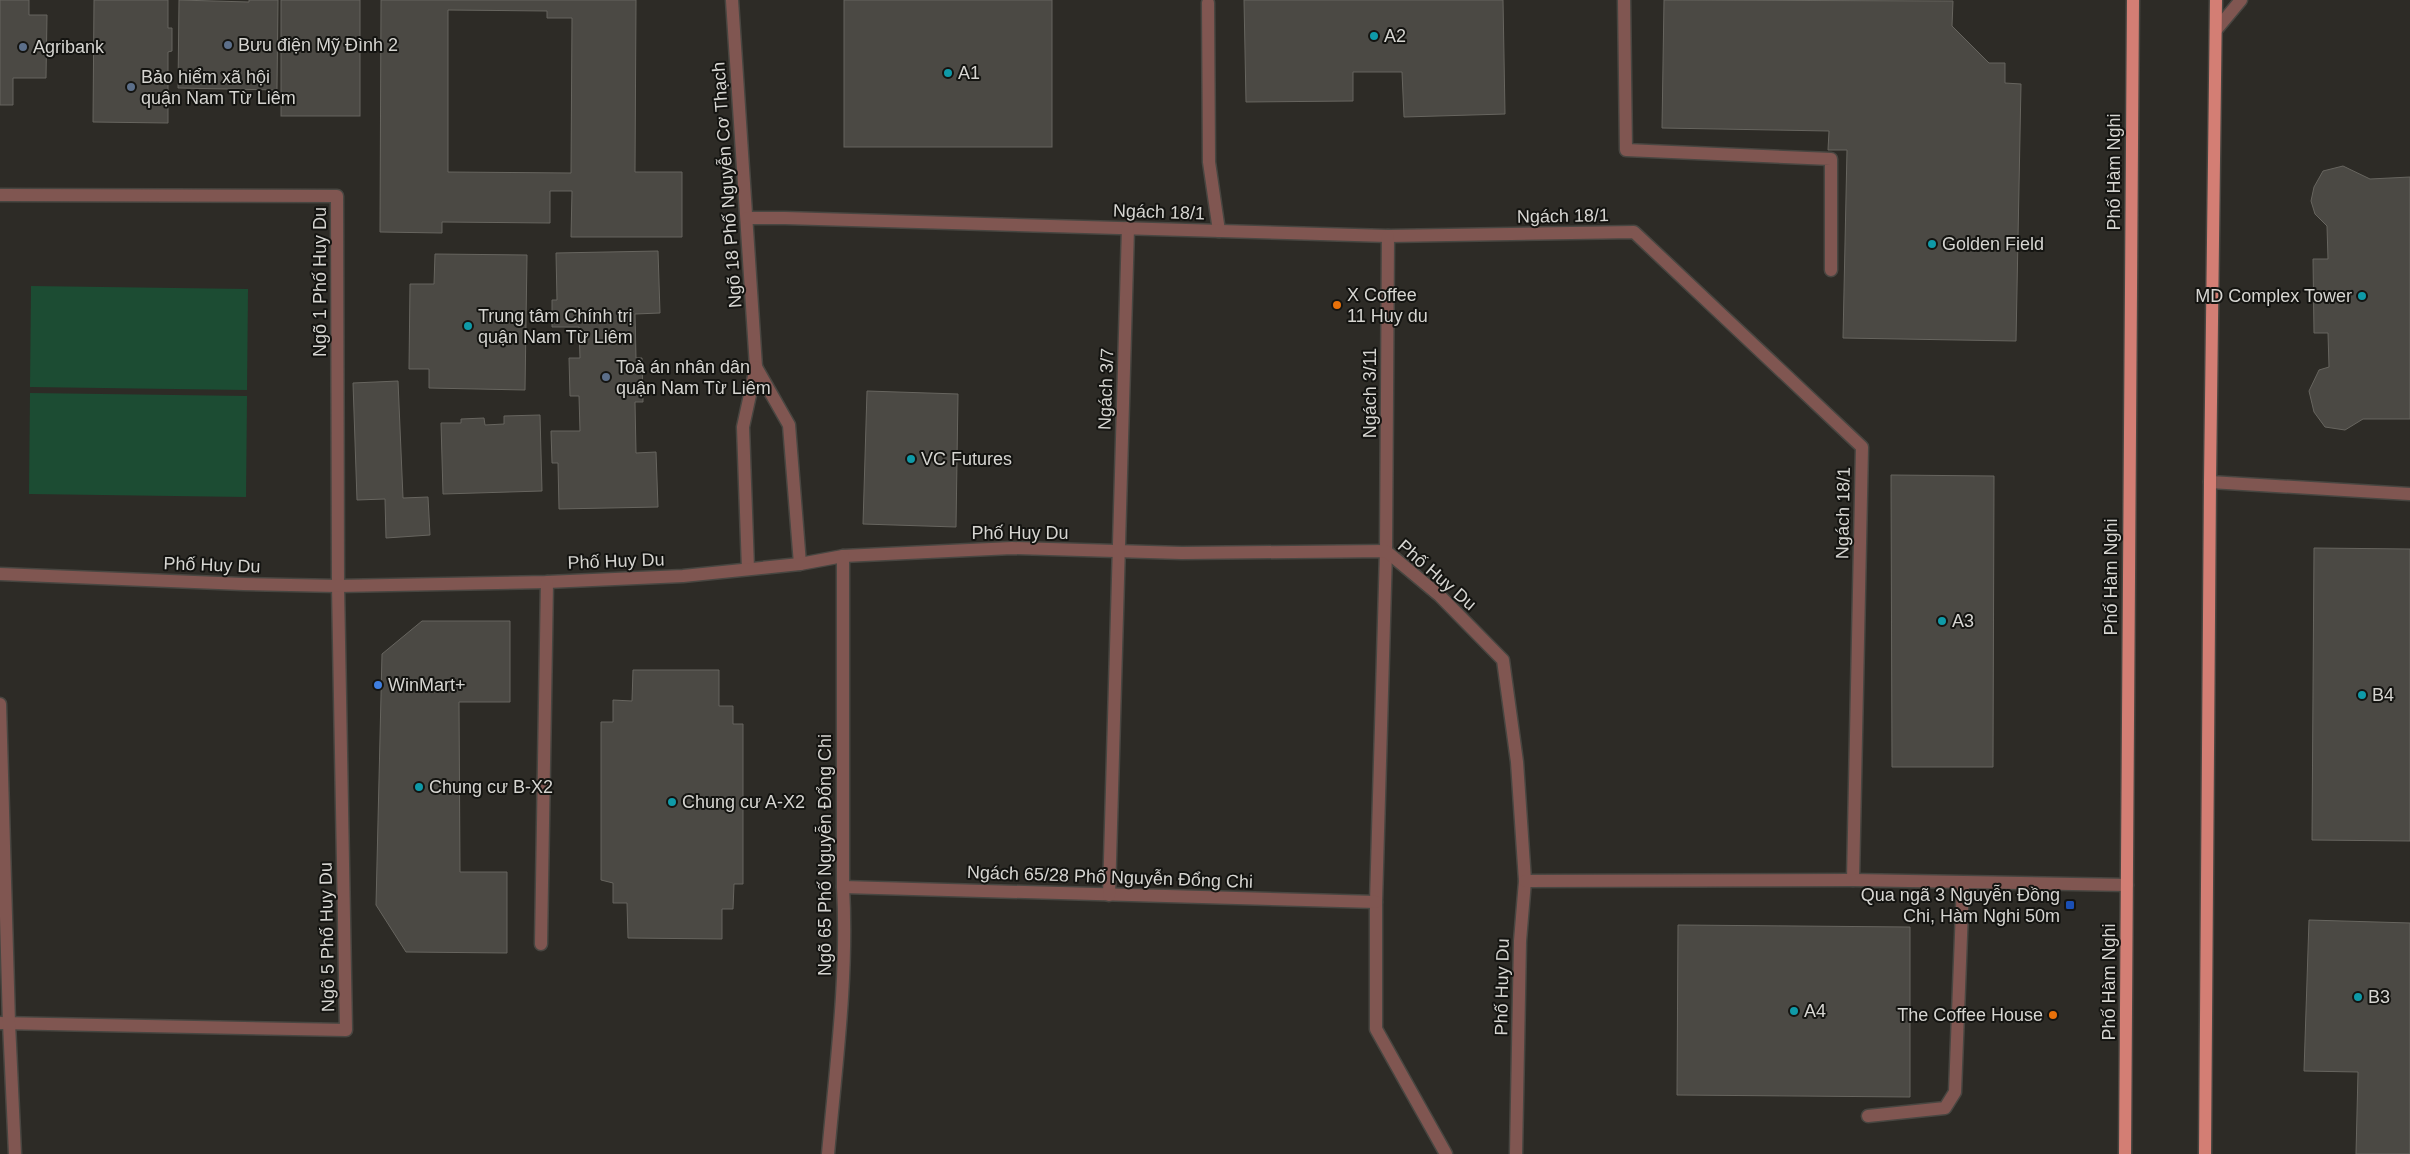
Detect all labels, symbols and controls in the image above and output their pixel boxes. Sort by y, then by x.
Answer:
place label: A2 [1384,26,1406,46]
marker: A2 [1368,30,1380,42]
place label: Bưu điện Mỹ Đình 2 [238,35,398,55]
place label: Agribank [33,37,105,57]
marker: Bưu điện Mỹ Đình 2 [222,39,234,51]
marker: Agribank [17,41,29,53]
street label: Ngõ 18 Phố Nguyễn Cơ Thạch [707,61,746,309]
place label: A1 [958,63,980,83]
place label: Bảo hiểm xã hội quận Nam Từ Liêm [141,67,296,108]
marker: A1 [942,67,954,79]
marker: Bảo hiểm xã hội quận Nam Từ Liêm [125,81,137,93]
street label: Phố Hàm Nghi [2104,113,2124,231]
street label: Ngách 18/1 [1113,200,1205,224]
street label: Ngách 18/1 [1517,205,1609,227]
street label: Ngõ 1 Phố Huy Du [310,207,330,357]
place label: Golden Field [1942,234,2044,254]
marker: Golden Field [1926,238,1938,250]
place label: X Coffee 11 Huy du [1347,285,1428,326]
place label: MD Complex Tower [2195,286,2352,306]
marker: MD Complex Tower [2356,290,2368,302]
marker: X Coffee 11 Huy du [1331,299,1343,311]
place label: Trung tâm Chính trị quận Nam Từ Liêm [478,306,633,347]
marker: Trung tâm Chính trị quận Nam Từ Liêm [462,320,474,332]
street label: Ngách 3/7 [1095,348,1117,430]
street label: Ngách 3/11 [1360,348,1380,438]
place label: Toà án nhân dân quận Nam Từ Liêm [616,357,771,398]
marker: Toà án nhân dân quận Nam Từ Liêm [600,371,612,383]
place label: VC Futures [921,449,1012,469]
marker: VC Futures [905,453,917,465]
street label: Ngách 18/1 [1832,467,1854,559]
street label: Phố Hàm Nghi [2101,518,2121,636]
street label: Phố Huy Du [971,523,1069,543]
street label: Phố Huy Du [1394,536,1480,614]
street label: Phố Huy Du [567,549,665,573]
street label: Phố Huy Du [163,553,261,577]
place label: A3 [1952,611,1974,631]
marker: A3 [1936,615,1948,627]
place label: WinMart+ [388,675,466,695]
marker: WinMart+ [372,679,384,691]
place label: B4 [2372,685,2394,705]
marker: B4 [2356,689,2368,701]
street label: Ngõ 65 Phố Nguyễn Đổng Chi [814,734,835,976]
place label: Chung cư B-X2 [429,777,553,797]
marker: Chung cư B-X2 [413,781,425,793]
place label: Chung cư A-X2 [682,792,805,812]
marker: Chung cư A-X2 [666,796,678,808]
street label: Ngách 65/28 Phố Nguyễn Đổng Chi [967,861,1253,892]
street label: Ngõ 5 Phố Huy Du [316,862,338,1012]
place label: Qua ngã 3 Nguyễn Đồng Chi, Hàm Nghi 50m [1861,884,2060,926]
marker: Qua ngã 3 Nguyễn Đồng Chi, Hàm Nghi 50m [2064,899,2076,911]
street label: Phố Hàm Nghi [2099,923,2119,1041]
street label: Phố Huy Du [1491,938,1513,1036]
place label: B3 [2368,987,2390,1007]
marker: B3 [2352,991,2364,1003]
place label: A4 [1804,1001,1826,1021]
marker: A4 [1788,1005,1800,1017]
place label: The Coffee House [1897,1005,2043,1025]
marker: The Coffee House [2047,1009,2059,1021]

